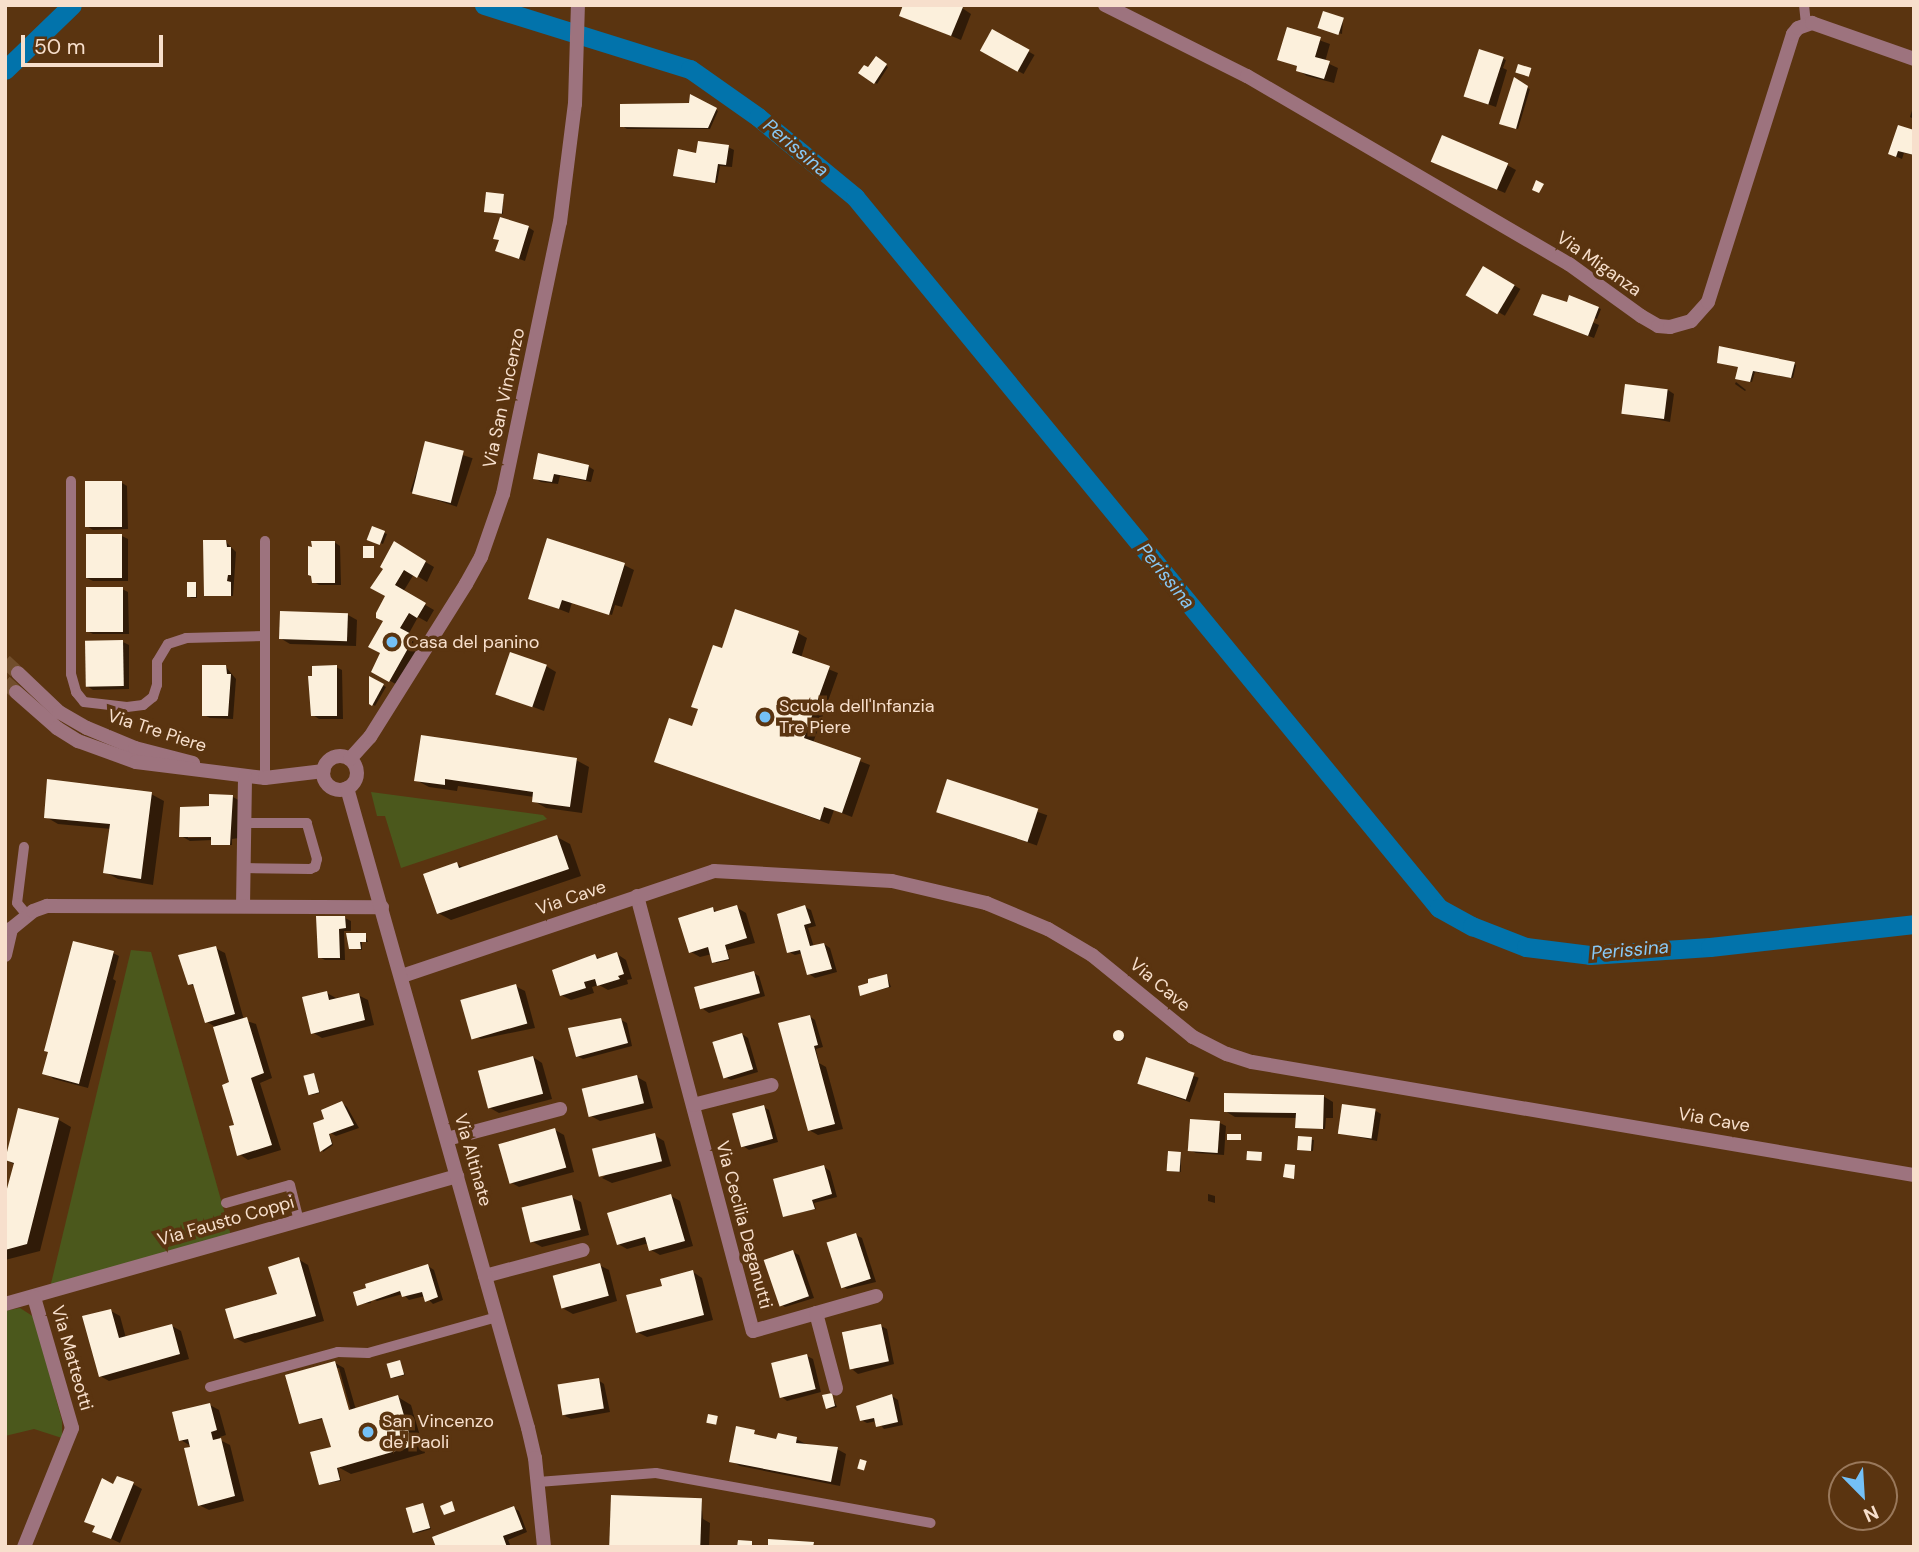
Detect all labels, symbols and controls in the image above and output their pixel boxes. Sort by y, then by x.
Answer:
scale bar [24,21,166,65]
text: 50 m [34,33,85,61]
water label: Perissina [759,114,833,182]
street label: Via Miganza [1552,227,1646,301]
street label: Via San Vincenzo [479,326,529,470]
water label: Perissina [1132,538,1200,614]
place label: Casa del panino [406,631,539,653]
marker: Casa del panino [384,634,400,650]
place label: Scuola dell'Infanzia Tre Piere [779,696,935,738]
street label: Via Tre Piere [105,705,209,757]
marker: Scuola dell'Infanzia Tre Piere [757,709,773,725]
street label: Via Cave [533,876,609,920]
water label: Perissina [1590,935,1670,965]
street label: Via Cave [1125,953,1195,1017]
street label: Via Cave [1676,1103,1752,1137]
street label: Via Altinate [450,1111,496,1209]
street label: Via Cecilia Deganutti [711,1139,777,1311]
street label: Via Fausto Coppi [155,1191,297,1251]
street label: Via Matteotti [47,1303,97,1413]
place label: San Vincenzo de' Paoli [382,1411,494,1454]
marker: San Vincenzo de' Paoli [360,1424,376,1440]
north arrow [1828,1461,1898,1531]
text: N [1860,1500,1882,1528]

